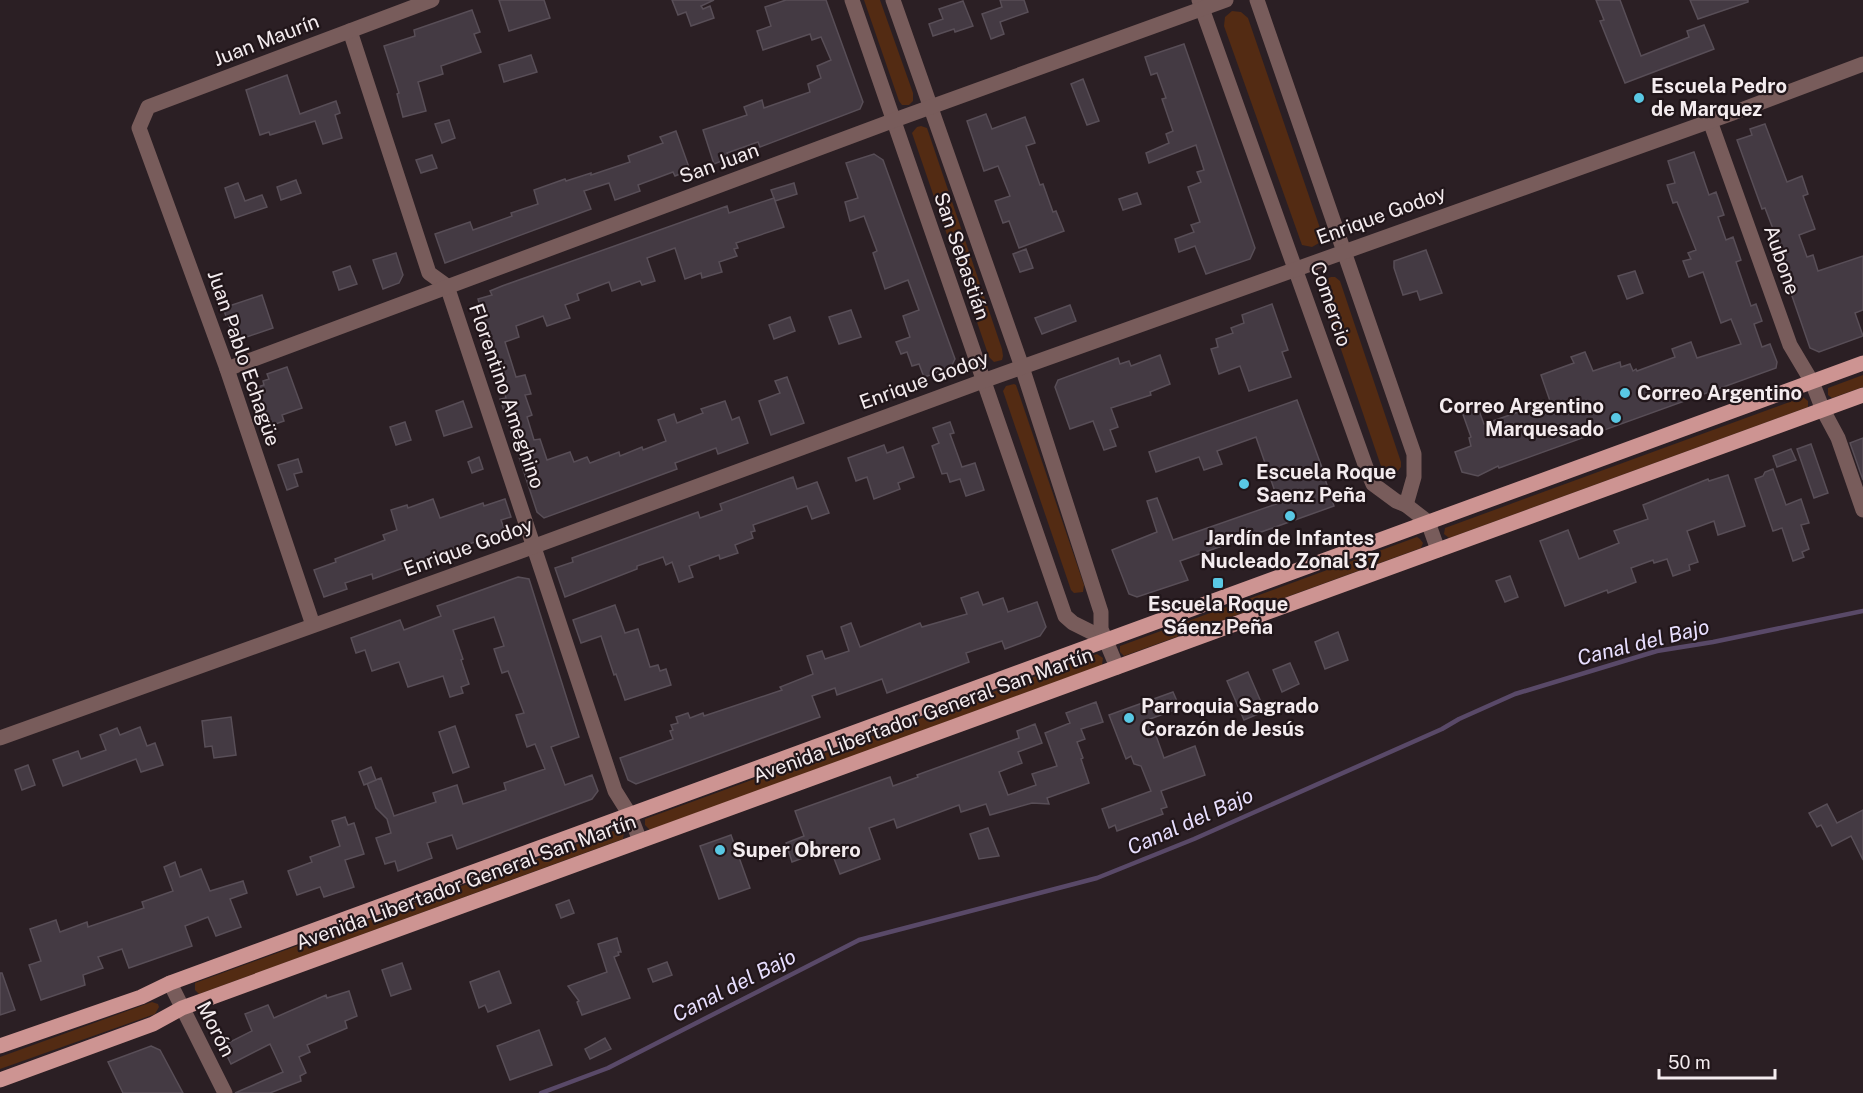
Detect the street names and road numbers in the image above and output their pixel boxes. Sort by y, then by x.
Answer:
street label: Juan Maurín [210,9,322,71]
street label: San Juan [676,138,762,188]
street label: Enrique Godoy [1313,180,1449,250]
street label: San Sebastián [929,189,995,323]
street label: Aubone [1759,222,1805,298]
street label: Comercio [1305,258,1357,350]
street label: Juan Pablo Echagüe [203,267,285,449]
street label: Florentino Ameghino [464,300,550,492]
street label: Enrique Godoy [856,345,992,415]
street label: Enrique Godoy [400,512,536,582]
street label: Avenida Libertador General San Martín [750,642,1096,788]
street label: Avenida Libertador General San Martín [293,809,639,955]
street label: Morón [192,997,240,1061]

